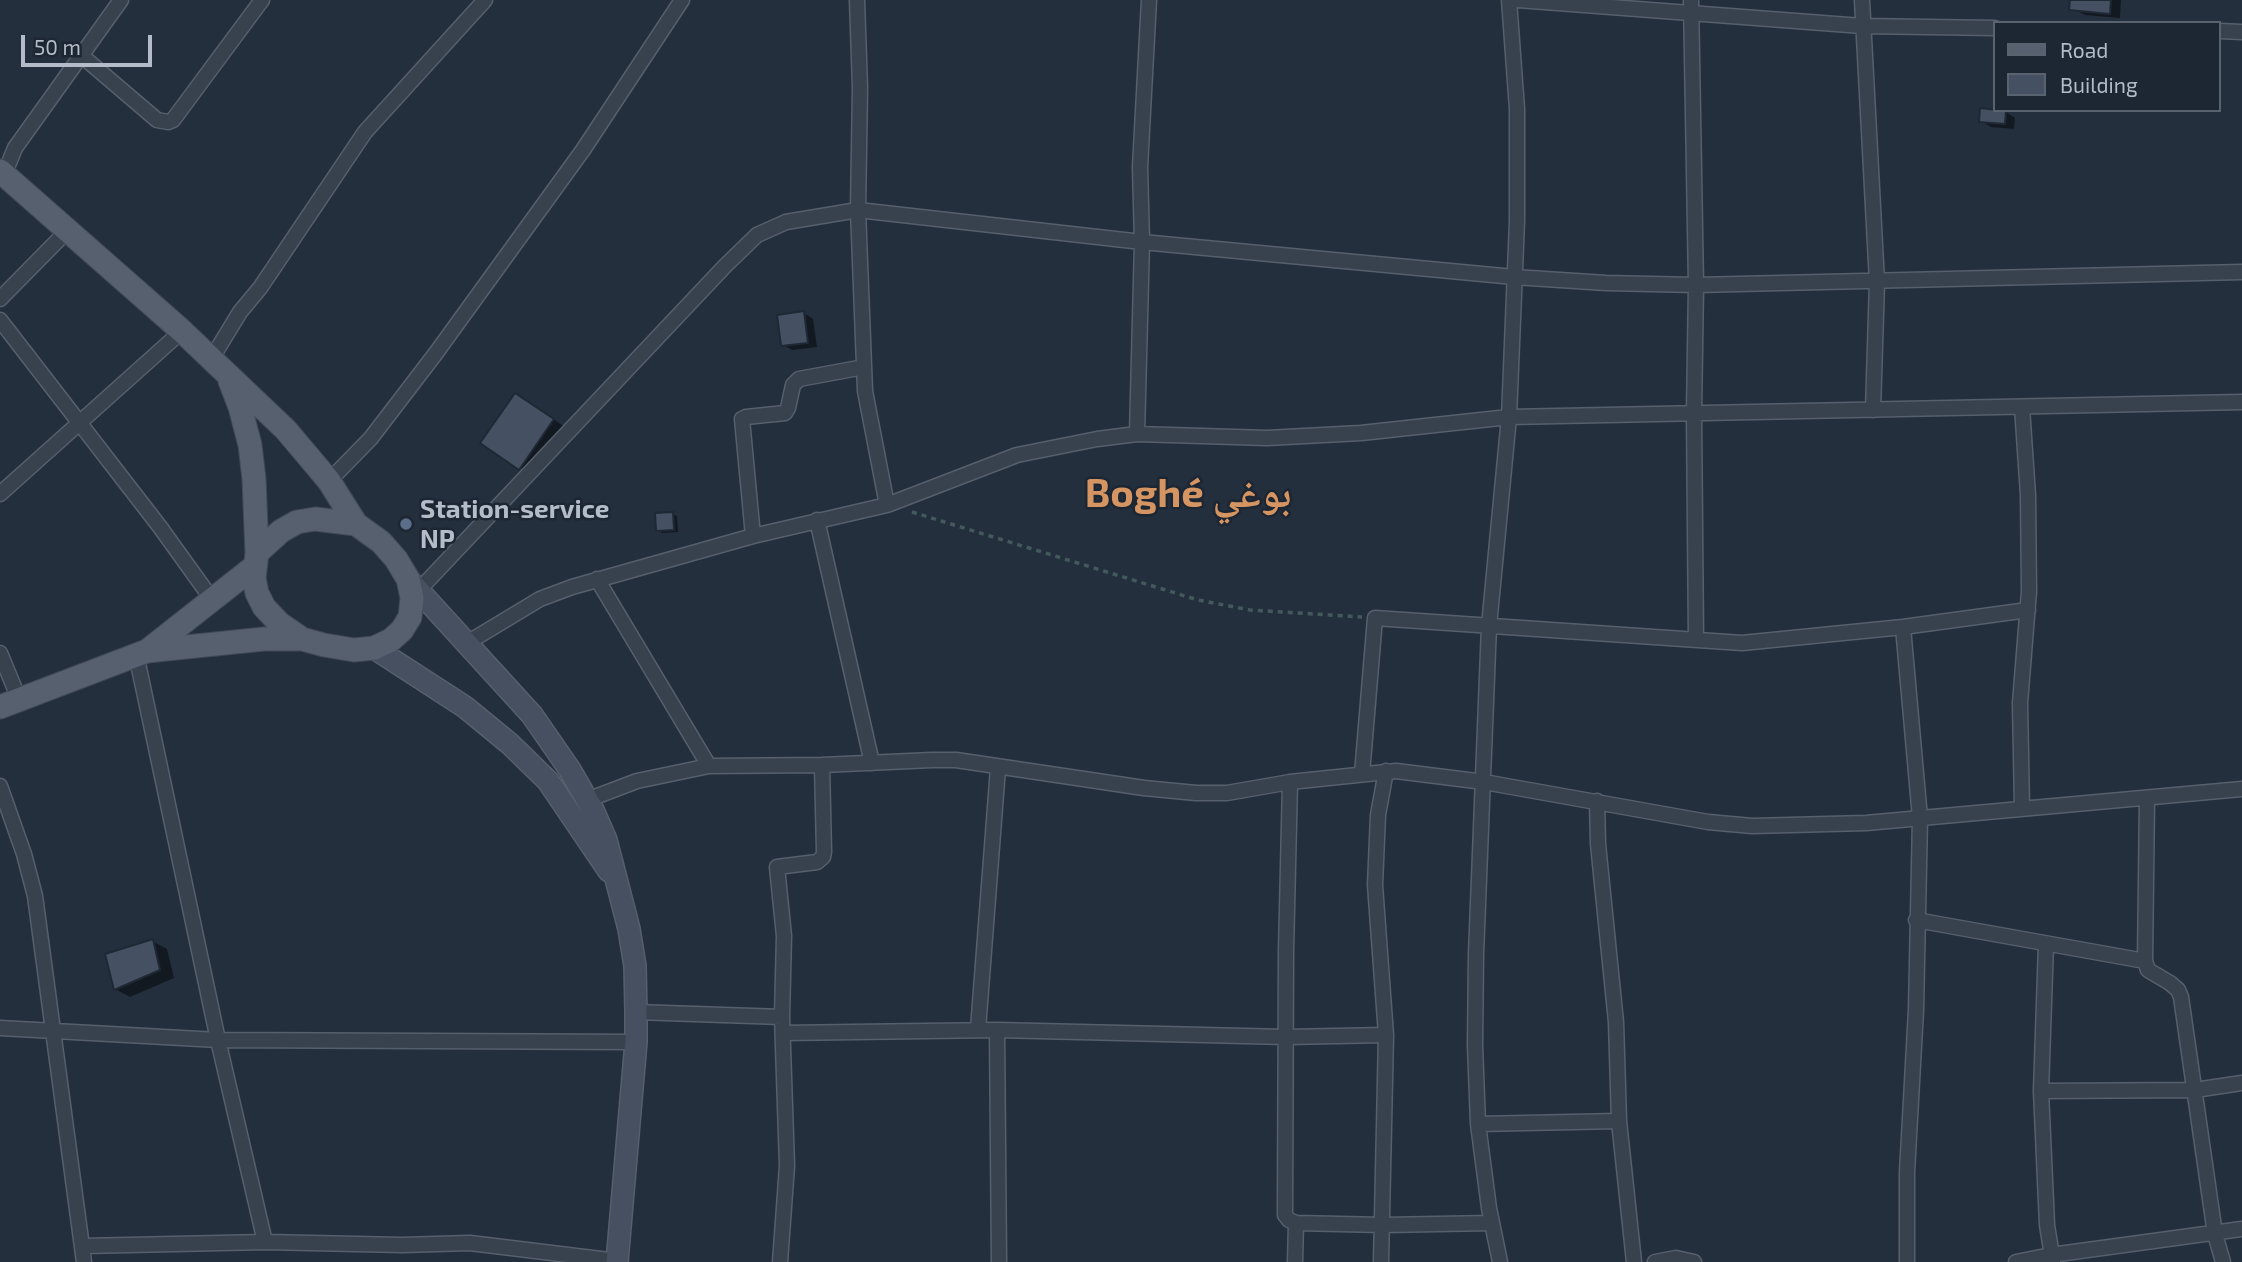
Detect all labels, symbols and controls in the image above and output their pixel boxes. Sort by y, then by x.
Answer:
scale bar [24,21,156,65]
legend [1994,21,2221,112]
text: 50 m [34,34,81,59]
text: Road [2060,37,2108,62]
text: Building [2060,72,2138,97]
district label: Boghé بوغي [1085,470,1291,518]
place label: Station-service NP [420,493,609,554]
marker: Station-service NP [398,516,414,532]

